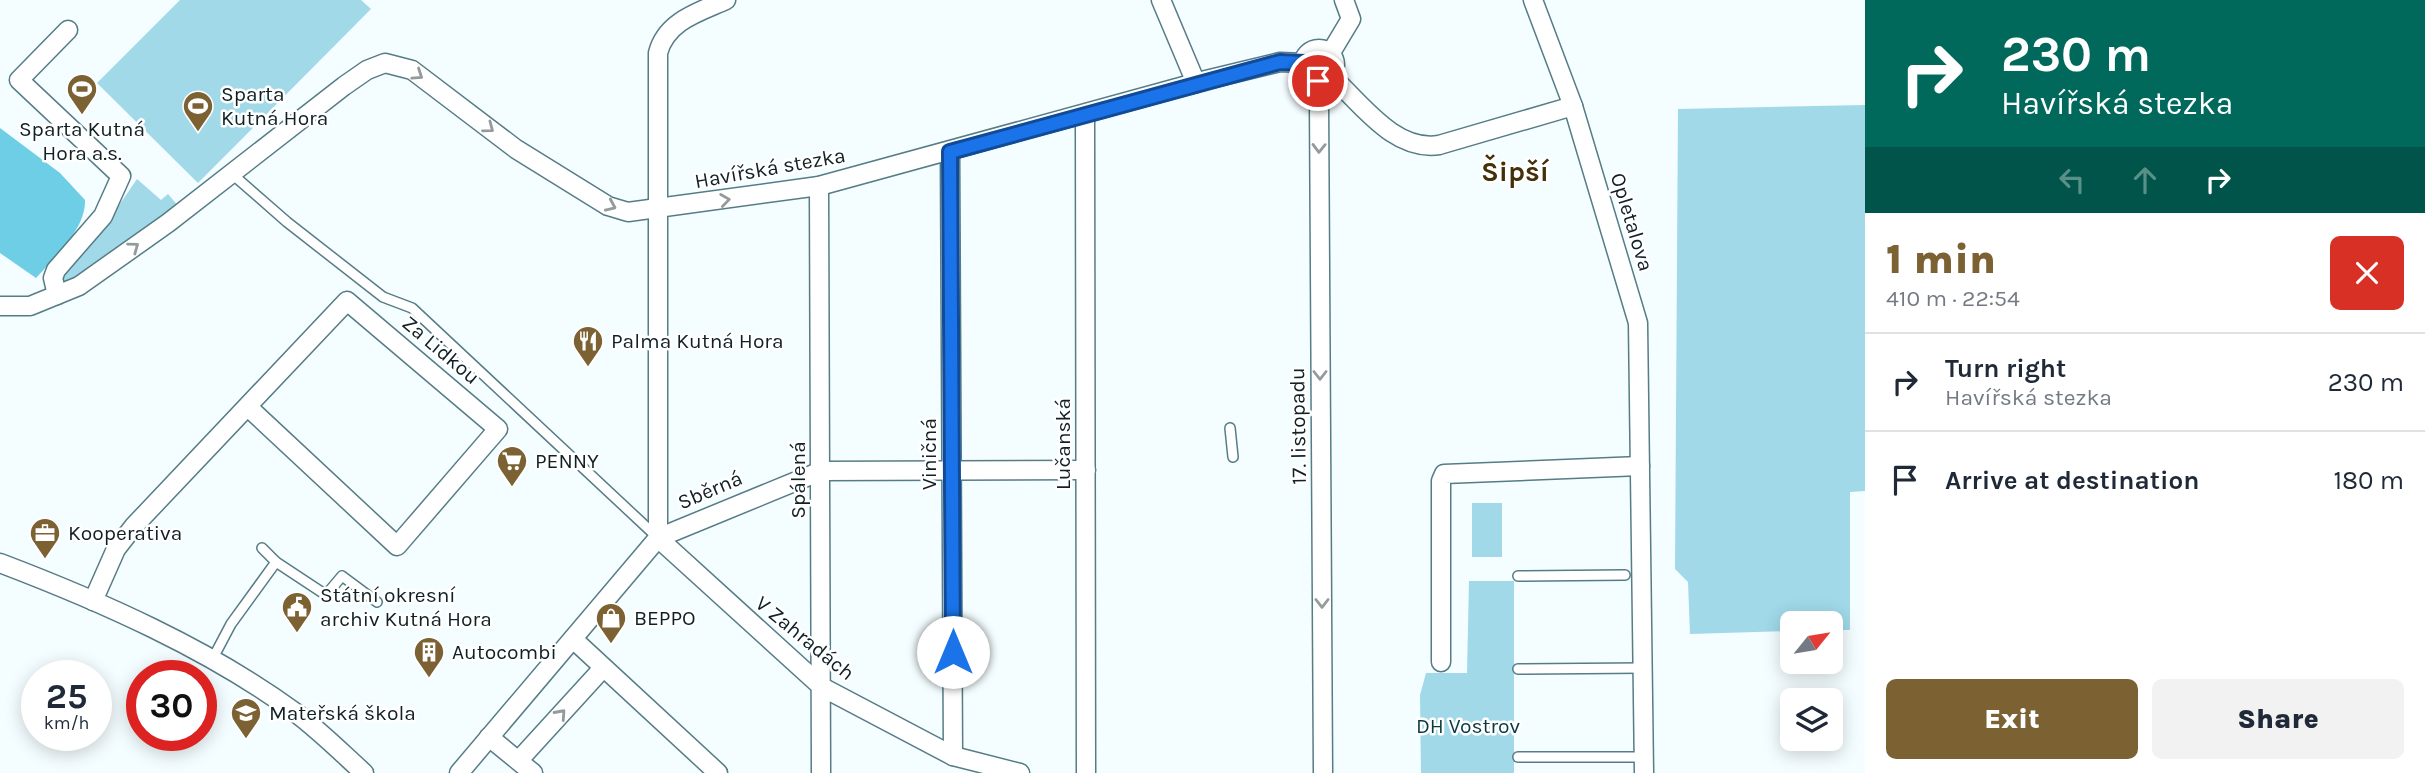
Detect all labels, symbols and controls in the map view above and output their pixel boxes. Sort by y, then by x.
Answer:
text: 230 m [2001,26,2151,83]
icon: right [1886,28,1977,119]
pin [1288,51,1348,111]
icon: arrive [1299,62,1337,100]
one-way arrow [410,67,423,79]
sports icon: Sparta Kutná Hora a.s. [65,72,99,116]
place label: Sparta Kutná Hora [221,82,328,130]
text: Havířská stezka [2001,85,2233,122]
sports icon: Sparta Kutná Hora [181,89,215,133]
place label: Sparta Kutná Hora a.s. [19,117,145,165]
one-way arrow [481,120,493,132]
street label: Havířská stezka [693,143,847,193]
one-way arrow [1311,143,1327,153]
district label: Šipší [1481,154,1550,188]
icon: left [2053,161,2091,199]
icon: ahead [2126,161,2164,199]
icon: right [2199,161,2237,199]
street label: Opletalova [1606,170,1658,274]
one-way arrow [720,193,731,208]
one-way arrow [604,198,617,212]
text: 1 min [1886,234,1996,284]
button: close [2330,236,2404,310]
one-way arrow [126,243,139,255]
text: 410 m · 22:54 [1886,285,2020,312]
street label: Za Lidkou [397,311,485,389]
restaurant icon: Palma Kutná Hora [571,324,605,368]
place label: Palma Kutná Hora [611,329,784,353]
text: Turn right [1945,353,2066,384]
icon: right [1886,363,1924,401]
street label: 17. listopadu [1285,367,1311,485]
text: 230 m [2328,367,2404,398]
one-way arrow [1312,370,1328,381]
text: Havířská stezka [1945,384,2112,411]
street label: Lučanská [1051,398,1075,490]
street label: Viničná [917,418,941,490]
street label: Spálená [786,441,810,519]
supermarket icon: PENNY [495,444,529,488]
place label: PENNY [535,449,599,473]
icon: arrive [1886,461,1924,499]
text: Arrive at destination [1945,465,2199,496]
text: 180 m [2334,465,2404,496]
street label: Sběrná [674,466,746,514]
office icon: Kooperativa [28,516,62,560]
place label: Kooperativa [68,521,182,545]
place label: Státní okresní archiv Kutná Hora [320,583,492,631]
public building icon: Státní okresní archiv Kutná Hora [280,590,314,634]
street label: V Zahradách [751,591,859,685]
one-way arrow [1314,598,1330,608]
shop icon: BEPPO [594,601,628,645]
place label: BEPPO [634,606,696,630]
north arrow [1780,611,1843,674]
map controls [1780,611,1843,751]
position arrow [916,615,990,689]
building icon: Autocombi [412,635,446,679]
place label: Autocombi [452,640,557,664]
speed limit sign: 30 [126,660,217,751]
text: 25 [46,676,87,717]
button: Exit [1886,679,2138,759]
button: Share [2152,679,2404,759]
button: layers [1780,688,1843,751]
school or university icon: Mateřská škola [229,696,263,740]
place label: Mateřská škola [269,701,416,725]
one-way arrow [553,709,565,722]
text: km/h [44,712,89,734]
park label: DH Vostrov [1416,714,1520,738]

